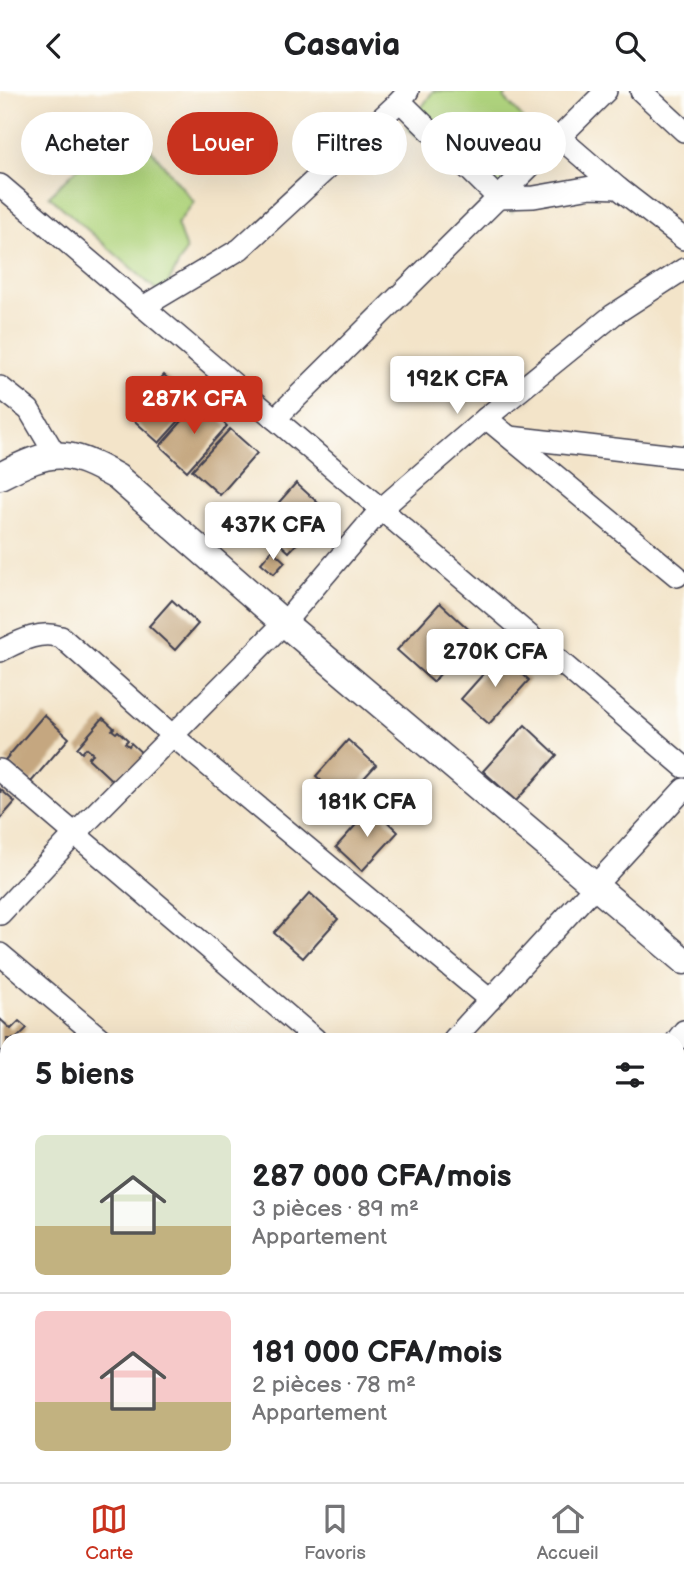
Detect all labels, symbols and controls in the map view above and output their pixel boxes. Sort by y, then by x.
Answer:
text: Casavia [284,26,400,65]
icon: back [35,27,73,65]
icon: search [611,27,649,65]
chip: Acheter [21,112,153,175]
chip: Louer [167,112,278,175]
chip: Filtres [292,112,407,175]
chip: Nouveau [421,112,566,175]
pin: 192K CFA [385,357,529,416]
text: 192K CFA [406,365,508,393]
pin: 287K CFA [122,377,266,436]
text: 287K CFA [142,385,246,413]
pin: 437K CFA [201,503,345,562]
text: 437K CFA [221,511,325,539]
pin: 270K CFA [423,629,567,689]
text: 270K CFA [443,638,547,666]
pin: 181K CFA [295,779,439,839]
text: 181K CFA [318,788,416,816]
icon: filters [611,1056,649,1094]
text: 5 biens [35,1057,134,1093]
text: 287 000 CFA/mois [252,1159,512,1195]
icon: home [91,1163,175,1247]
text: 3 pièces · 89 m² [252,1195,419,1223]
text: Appartement [252,1223,387,1251]
text: 181 000 CFA/mois [252,1335,502,1371]
icon: home [91,1339,175,1423]
text: 2 pièces · 78 m² [252,1371,416,1399]
text: Appartement [252,1399,387,1427]
tab: Carte [85,1500,133,1565]
tab: Favoris [304,1500,366,1565]
tab: Accueil [537,1500,599,1565]

